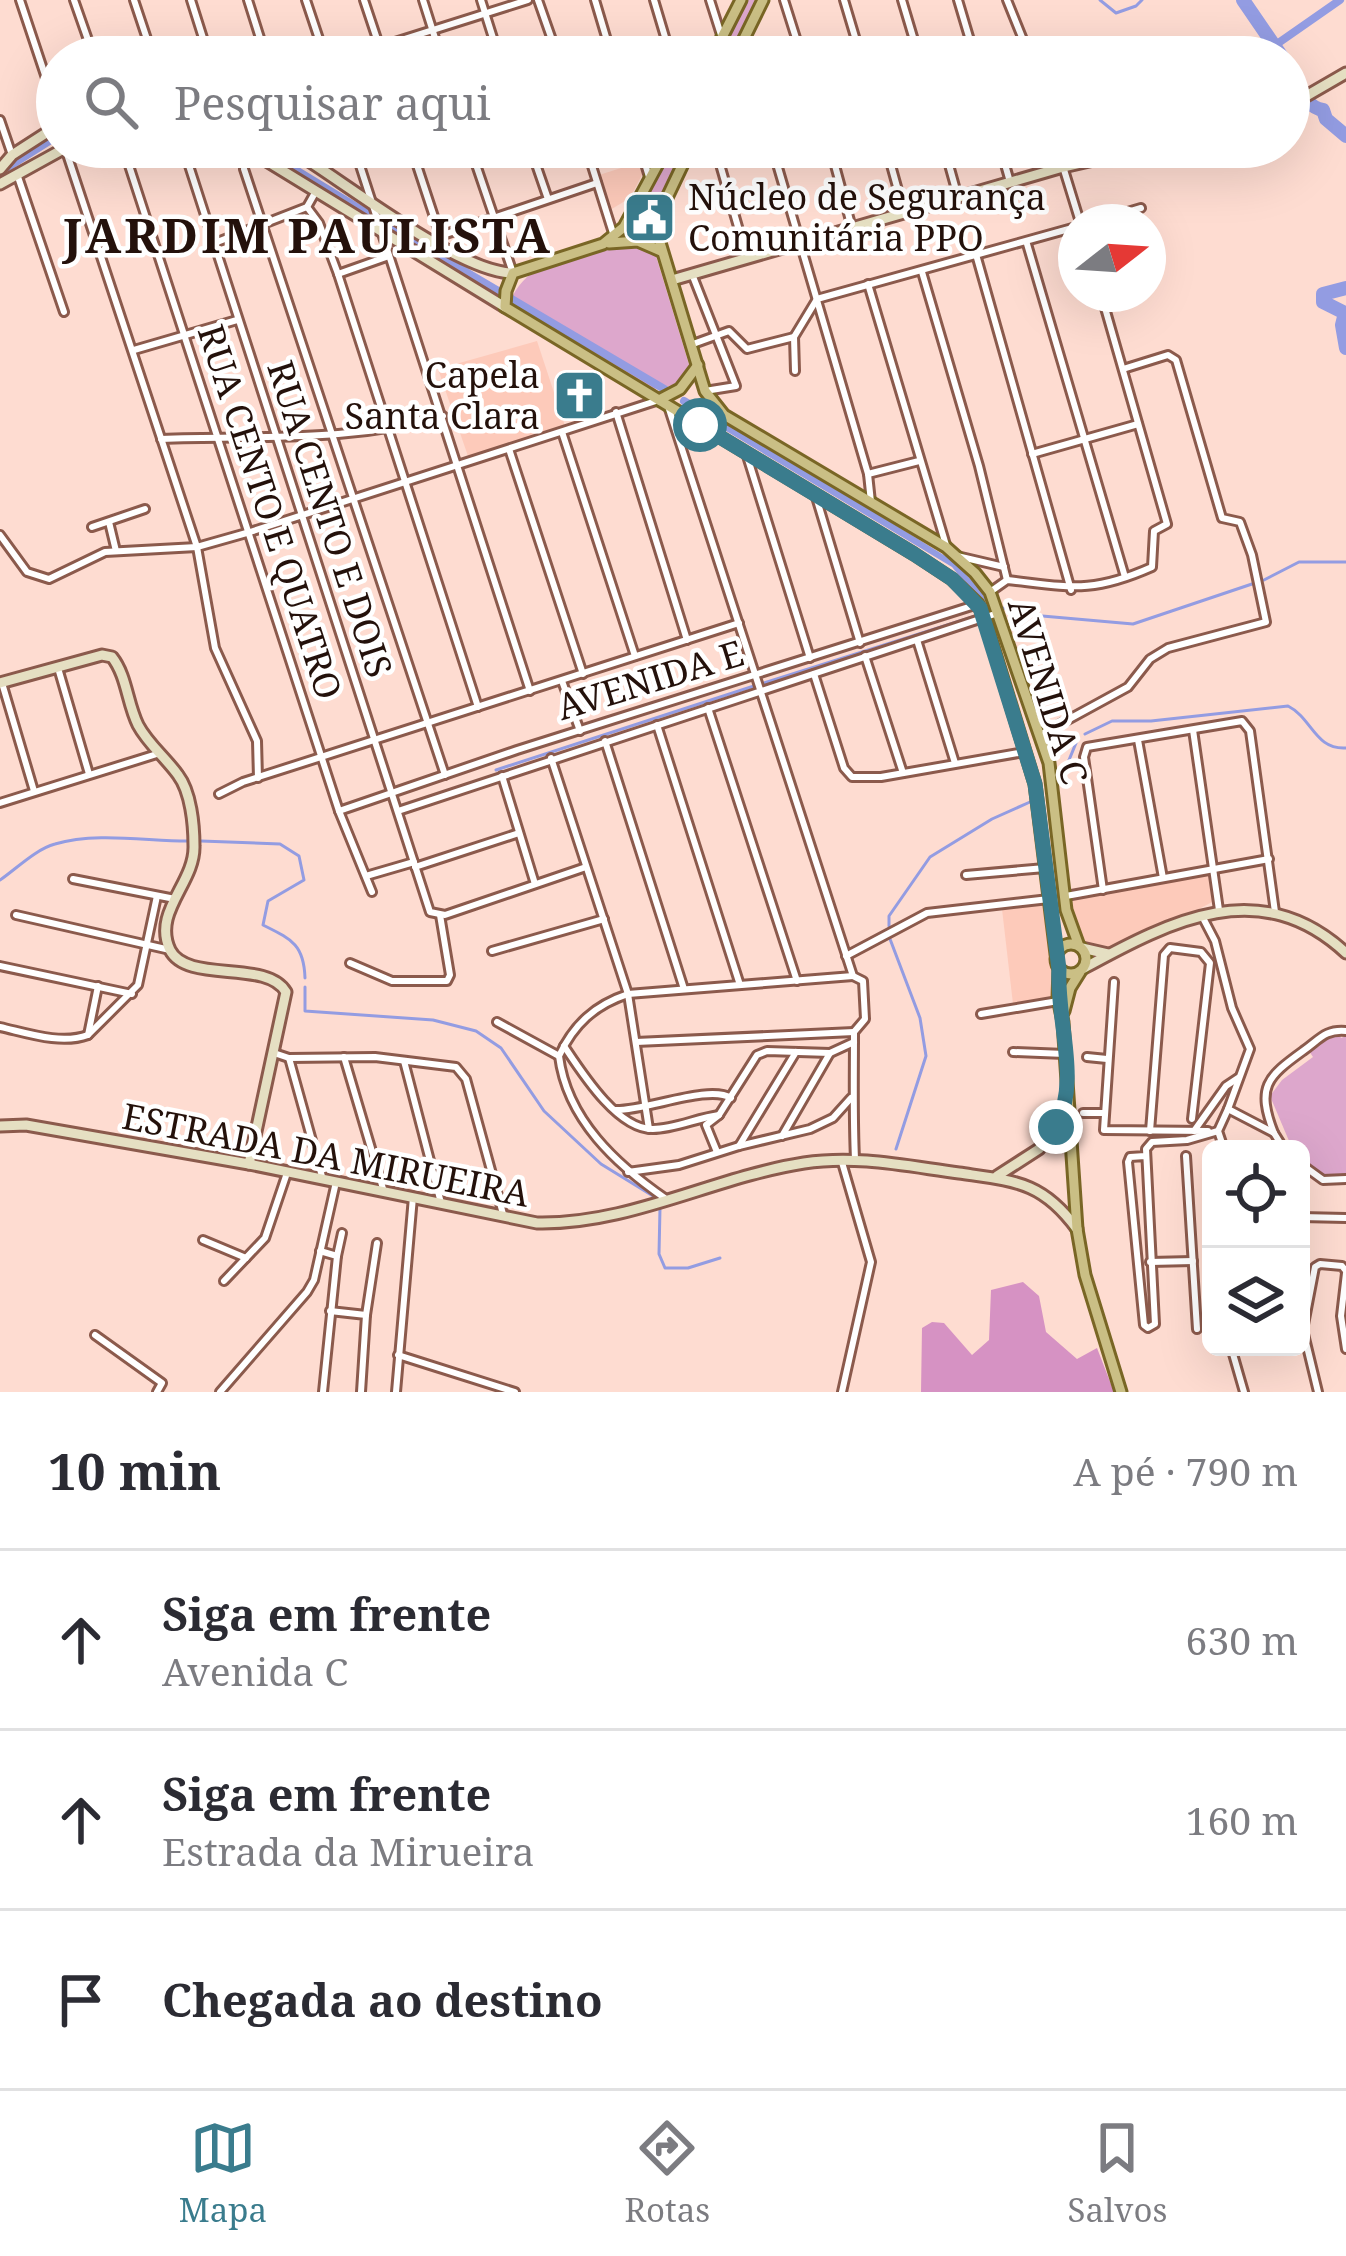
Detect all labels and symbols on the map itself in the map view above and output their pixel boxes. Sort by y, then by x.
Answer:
place label: Núcleo de Segurança Comunitária PPO [688,172,1046,262]
public building icon: Núcleo de Segurança Comunitária PPO [621,190,677,246]
district label: JARDIM PAULISTA [62,202,553,267]
north arrow [1058,204,1166,312]
street label: RUA CENTO E QUATRO [187,318,354,705]
place label: Capela Santa Clara [345,350,540,440]
street label: RUA CENTO E DOIS [256,354,405,683]
church icon: Capela Santa Clara [551,368,607,424]
route start [673,398,727,452]
street label: AVENIDA C [997,592,1100,790]
street label: AVENIDA E [551,628,749,731]
street label: ESTRADA DA MIRUEIRA [118,1091,534,1218]
route end [1029,1100,1083,1154]

